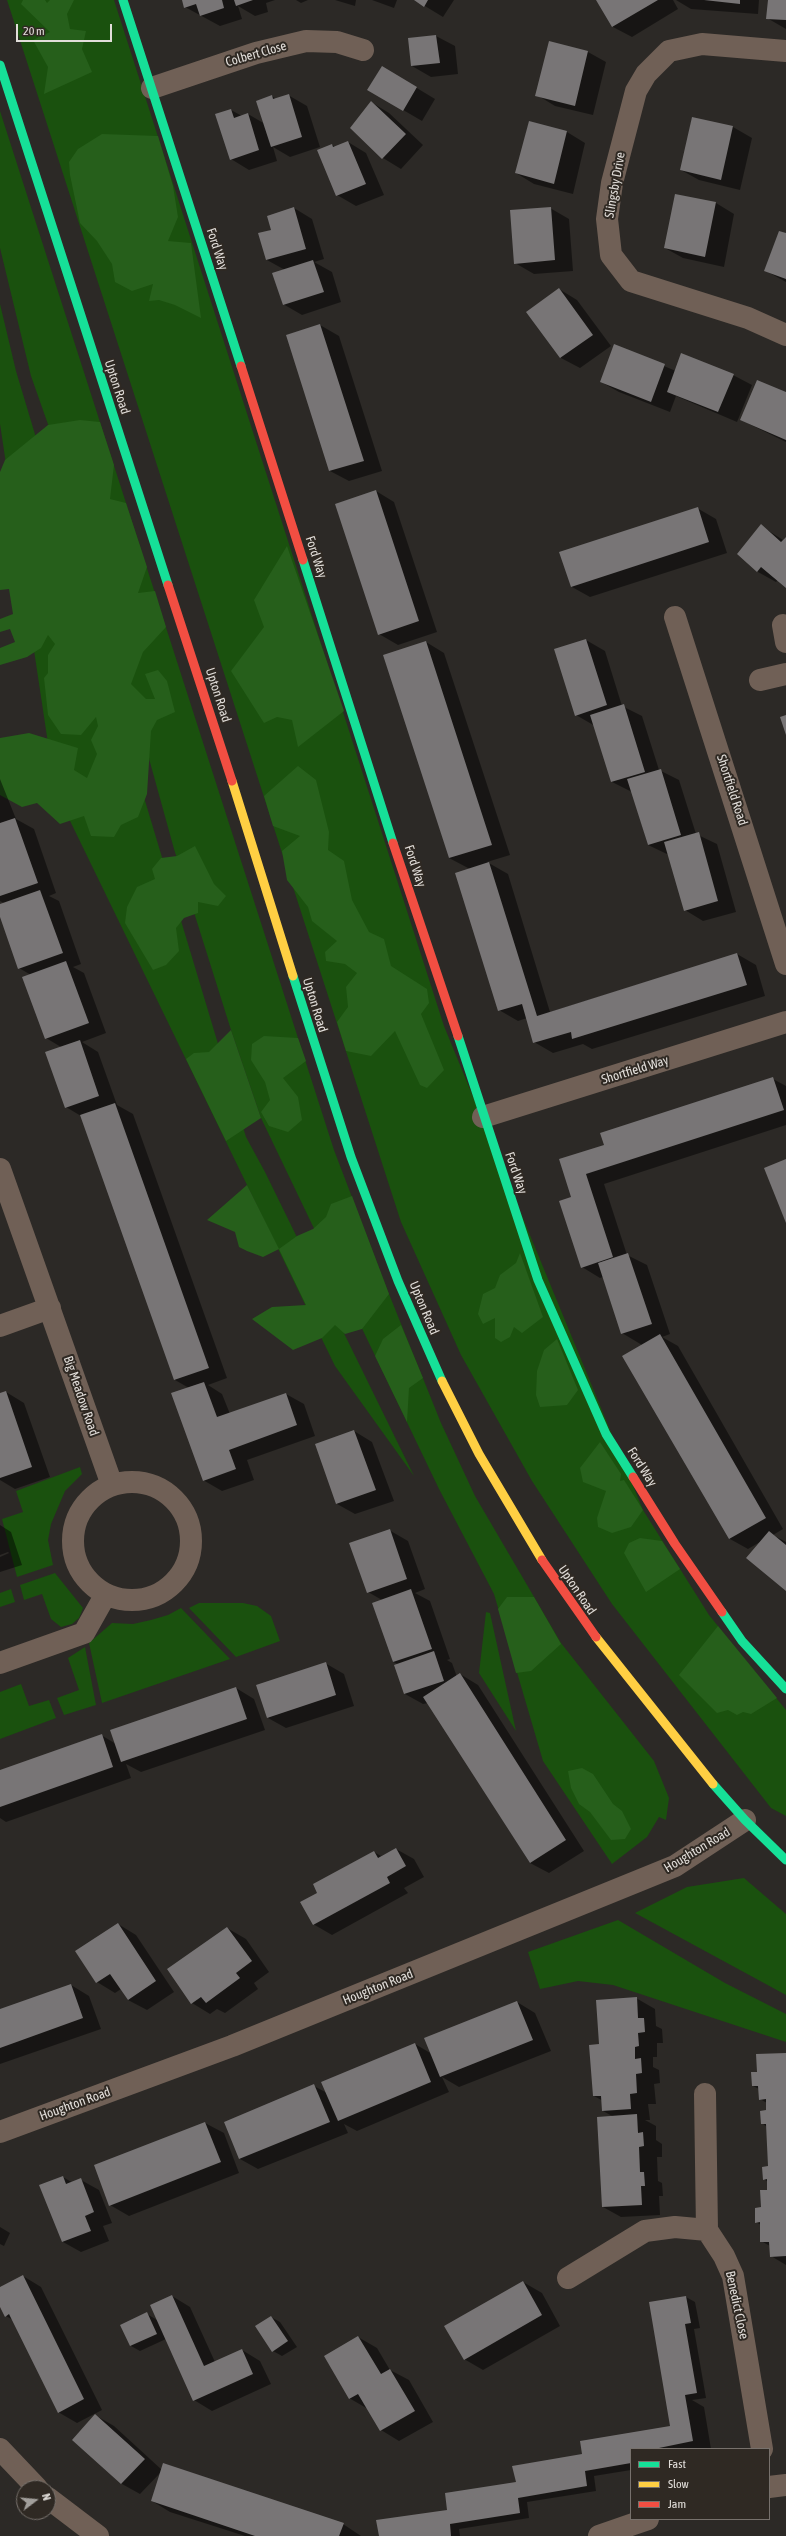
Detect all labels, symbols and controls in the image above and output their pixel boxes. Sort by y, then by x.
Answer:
scale bar [18,16,114,42]
text: 20 m [23,24,45,38]
street label: Colbert Close [224,38,288,70]
street label: Slingsby Drive [602,151,628,219]
street label: Ford Way [203,226,231,272]
street label: Upton Road [101,358,133,416]
street label: Ford Way [302,534,330,580]
street label: Upton Road [202,666,234,724]
street label: Shortfield Road [713,752,751,828]
street label: Ford Way [401,843,429,889]
street label: Upton Road [299,976,331,1034]
street label: Shortfield Way [599,1052,671,1088]
street label: Ford Way [502,1150,530,1196]
street label: Upton Road [406,1279,442,1337]
street label: Big Meadow Road [60,1354,102,1438]
street label: Ford Way [624,1445,660,1489]
street label: Upton Road [555,1562,599,1618]
street label: Houghton Road [661,1824,733,1876]
street label: Houghton Road [341,1966,415,2008]
street label: Houghton Road [37,2084,113,2124]
street label: Benedict Close [722,2269,752,2341]
legend [630,2448,770,2520]
text: Fast [668,2457,686,2471]
text: Slow [668,2477,689,2491]
north arrow [16,2480,56,2520]
text: N [40,2492,53,2502]
text: Jam [668,2497,686,2511]

